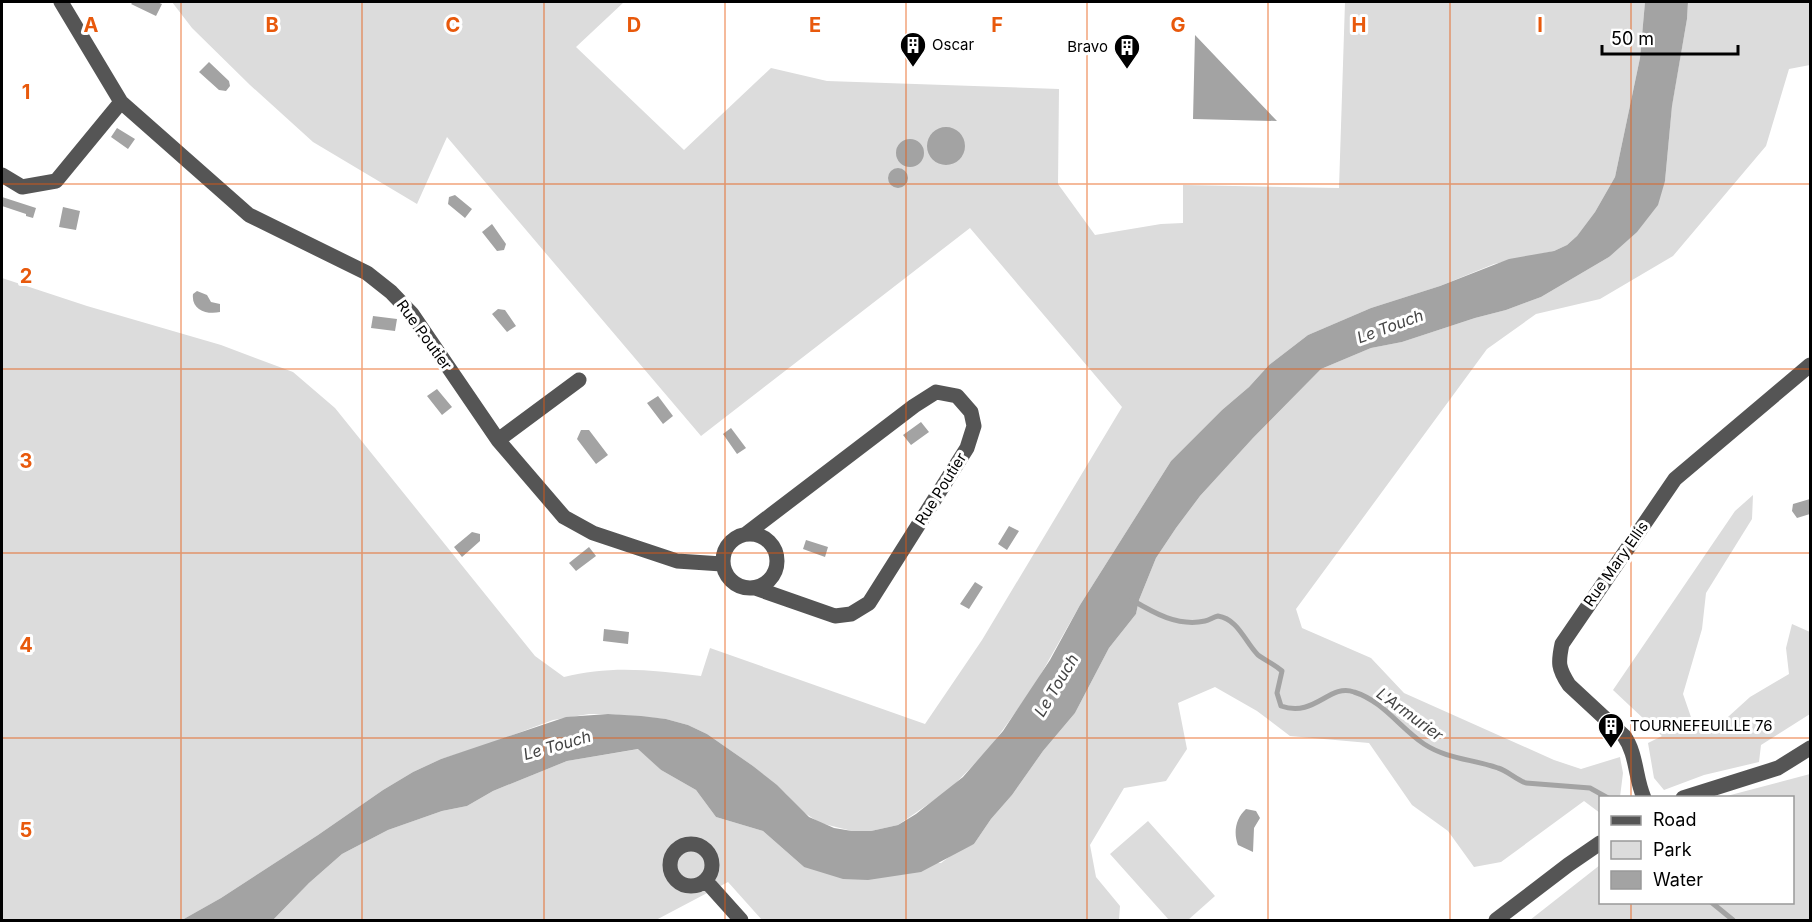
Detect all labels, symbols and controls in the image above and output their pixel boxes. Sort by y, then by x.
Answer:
text: A [84,13,99,37]
text: B [265,13,279,37]
text: C [446,13,460,37]
text: D [627,13,641,37]
text: E [809,13,821,37]
text: F [991,13,1003,37]
text: G [1170,13,1186,37]
text: H [1352,13,1366,37]
text: I [1537,13,1543,37]
scale bar [1602,18,1738,56]
text: 50 m [1611,28,1654,49]
building icon: Oscar [898,30,928,68]
building icon: Bravo [1112,32,1142,70]
place label: Oscar [932,35,975,54]
place label: Bravo [1067,37,1108,56]
text: 1 [22,80,30,104]
text: 2 [20,264,32,288]
street label: Rue Poutier [393,296,456,374]
water label: Le Touch [1354,305,1426,347]
text: 3 [20,449,32,473]
street label: Rue Poutier [911,449,970,528]
street label: Rue Mary Ellis [1579,517,1652,610]
text: 4 [19,633,33,657]
water label: Le Touch [1030,650,1082,720]
water label: L'Armurier [1373,683,1448,745]
building icon: TOURNEFEUILLE 76 [1596,711,1626,749]
place label: TOURNEFEUILLE 76 [1630,716,1773,735]
water label: Le Touch [521,726,593,764]
legend [1599,796,1794,904]
text: Road [1653,809,1696,830]
text: 5 [20,818,32,842]
text: Park [1653,839,1692,860]
text: Water [1653,869,1703,890]

